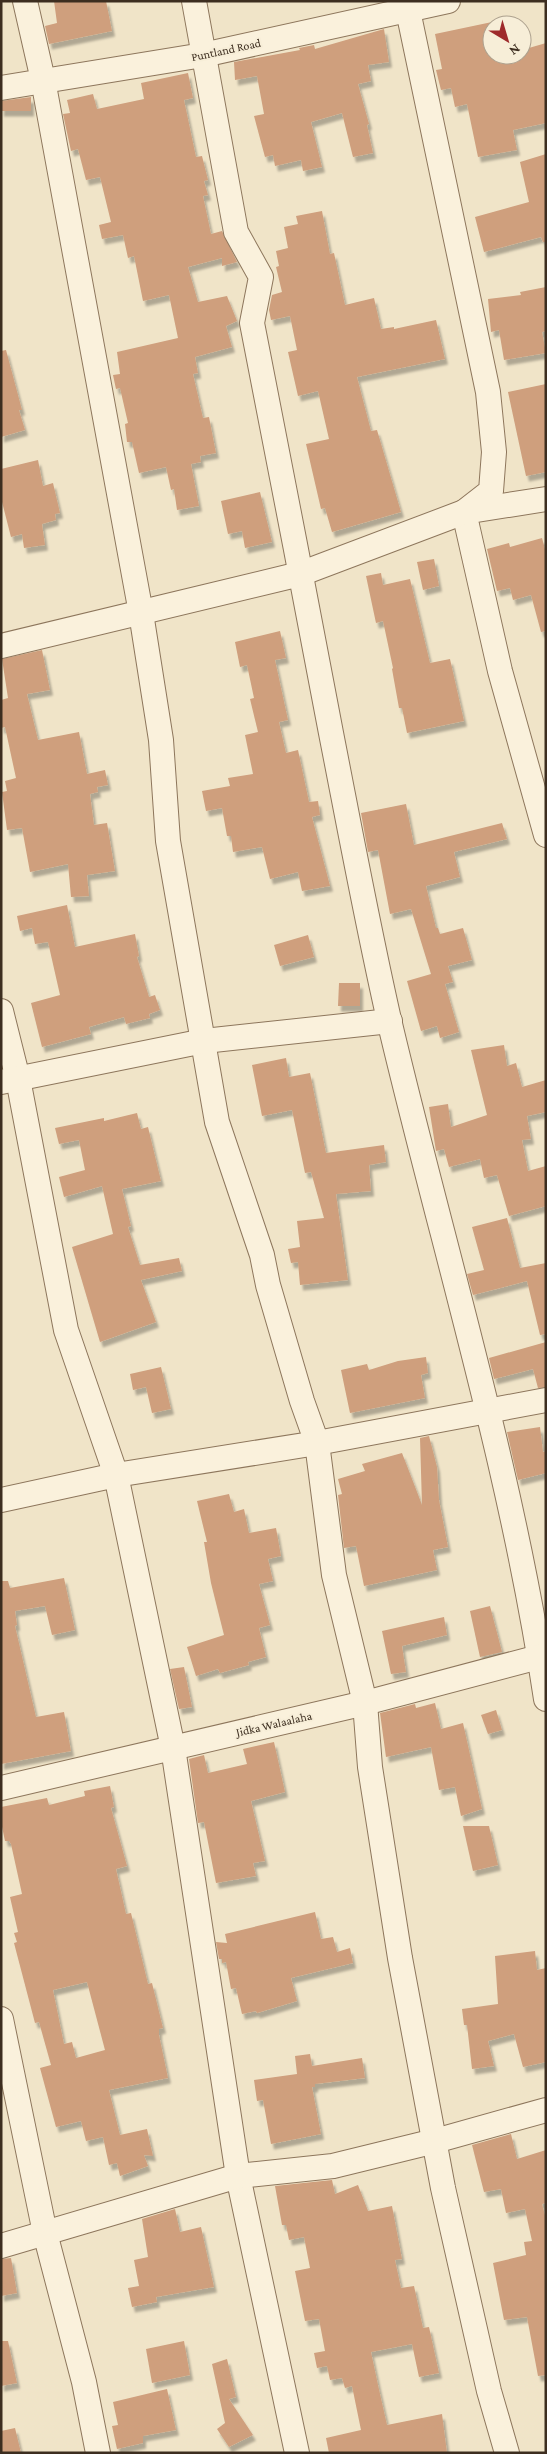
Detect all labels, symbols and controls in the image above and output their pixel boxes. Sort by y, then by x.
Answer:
north arrow [482,15,532,65]
street label: Puntland Road [190,36,263,64]
text: N [506,41,524,60]
street label: Jidka Walaalaha [234,1708,314,1740]

